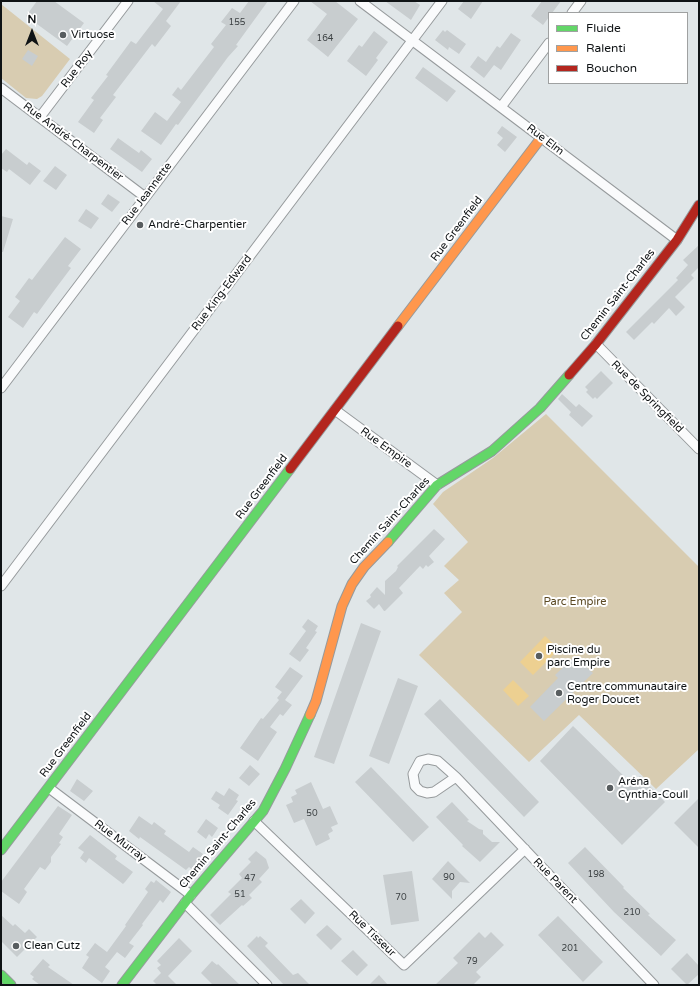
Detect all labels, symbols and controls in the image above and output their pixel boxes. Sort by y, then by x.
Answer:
north arrow [12,12,52,52]
legend [548,12,688,84]
text: N [28,13,36,26]
house number: 155 [229,18,245,28]
text: Fluide [586,21,621,35]
place label: Virtuose [71,28,115,42]
marker: Virtuose [58,30,68,40]
house number: 164 [317,34,333,44]
text: Ralenti [586,41,626,55]
street label: Rue Roy [58,47,96,91]
text: Bouchon [586,61,637,75]
street label: Rue André-Charpentier [20,100,126,184]
street label: Rue Elm [524,122,566,158]
street label: Rue Jeannette [119,160,175,228]
street label: Rue Greenfield [428,194,486,264]
place label: André-Charpentier [148,218,246,232]
marker: André-Charpentier [135,220,145,230]
street label: Chemin Saint-Charles [578,246,658,344]
street label: Rue King-Edward [189,253,255,333]
street label: Rue de Springfield [608,358,686,436]
street label: Rue Empire [358,425,414,471]
street label: Rue Greenfield [233,452,291,522]
street label: Chemin Saint-Charles [347,475,433,567]
park label: Parc Empire [543,595,607,609]
place label: Piscine du parc Empire [547,643,610,669]
marker: Piscine du parc Empire [534,651,544,661]
place label: Centre communautaire Roger Doucet [567,680,687,706]
marker: Centre communautaire Roger Doucet [554,688,564,698]
street label: Rue Greenfield [37,710,95,780]
place label: Aréna Cynthia-Coull [618,775,688,801]
marker: Aréna Cynthia-Coull [605,783,615,793]
street label: Chemin Saint-Charles [177,797,259,891]
house number: 50 [306,809,318,819]
street label: Rue Murray [92,817,148,865]
street label: Rue Parent [530,856,580,906]
house number: 198 [588,870,604,880]
house number: 90 [443,873,455,883]
house number: 47 [244,874,256,884]
house number: 51 [234,890,246,900]
house number: 70 [395,893,407,903]
street label: Rue Tisseur [346,908,398,960]
house number: 210 [624,908,640,918]
place label: Clean Cutz [24,939,80,953]
marker: Clean Cutz [11,941,21,951]
house number: 201 [562,944,578,954]
house number: 79 [466,957,478,967]

